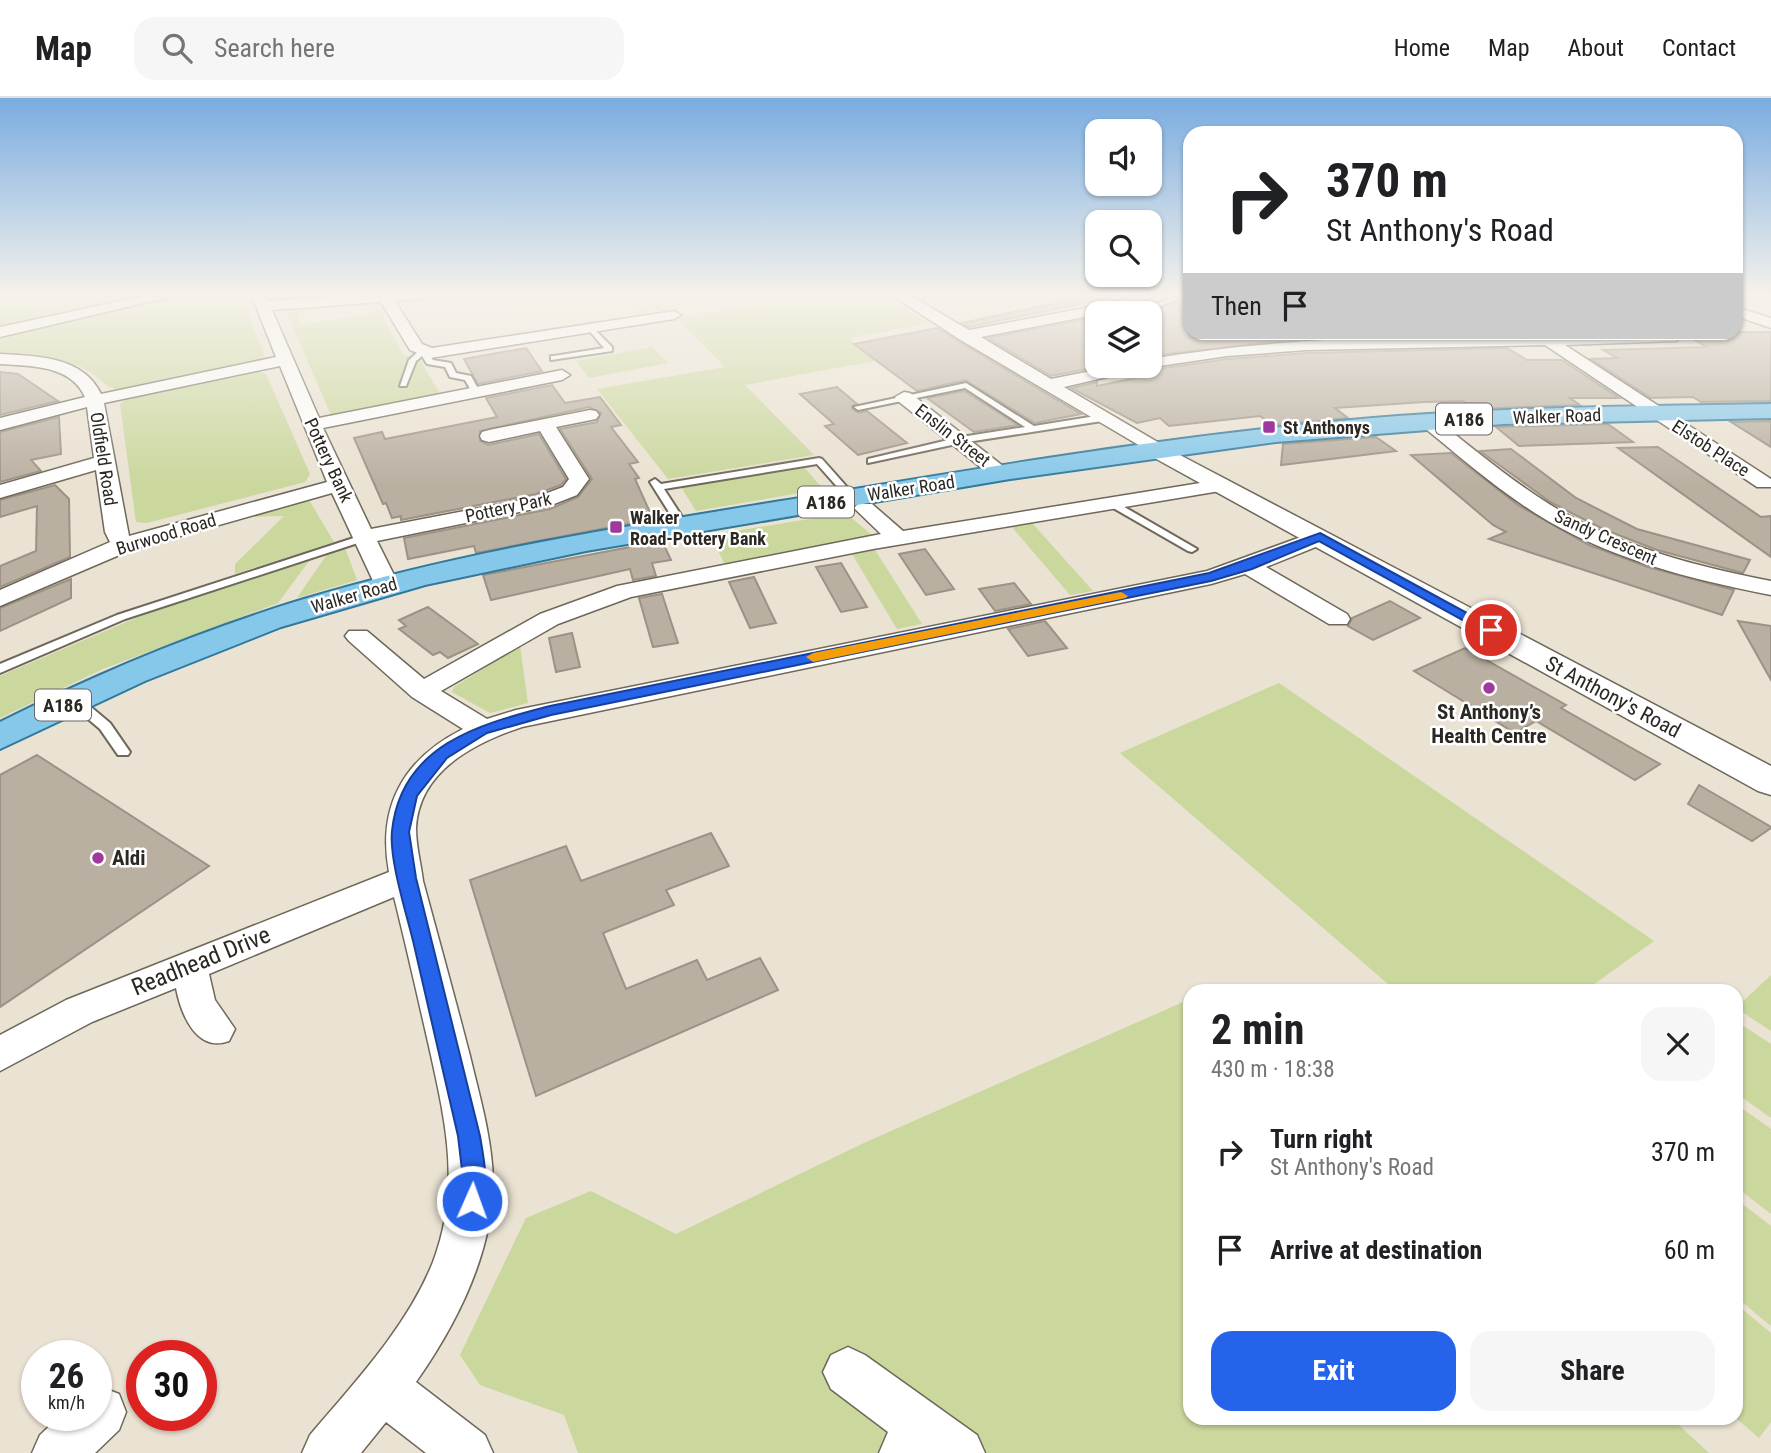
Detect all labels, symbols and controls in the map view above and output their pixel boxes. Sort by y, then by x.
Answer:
search box [134,17,624,80]
text: Map [35,29,92,68]
icon: search [158,29,196,67]
text: Search here [214,33,335,63]
text: Home [1394,34,1450,62]
text: Map [1488,34,1530,62]
text: About [1568,34,1624,62]
text: Contact [1662,34,1736,62]
map controls [1085,119,1162,378]
button: sound [1085,119,1162,196]
text: 370 m [1326,152,1448,209]
icon: right [1211,154,1302,245]
button: search [1085,210,1162,287]
text: St Anthony's Road [1326,211,1554,249]
icon: arrive [1276,287,1314,325]
text: Then [1211,291,1262,321]
button: layers [1085,301,1162,378]
street label: Enslin Street [911,399,995,471]
road number: A186 [1436,404,1492,434]
street label: Walker Road [1513,404,1601,428]
street label: Oldfield Road [86,411,122,507]
street label: Pottery Bank [300,415,358,505]
street label: Elstob Place [1668,415,1754,481]
place label: St Anthonys [1283,417,1370,438]
marker: St Anthonys [1261,419,1277,435]
street label: Walker Road [866,471,956,505]
road number: A186 [798,486,854,518]
street label: Pottery Park [463,488,553,526]
street label: Sandy Crescent [1551,505,1661,569]
place label: Walker Road-Pottery Bank [630,507,766,549]
street label: Burwood Road [114,509,218,559]
marker: Walker Road-Pottery Bank [608,519,624,535]
street label: Walker Road [309,573,399,617]
pin [1461,600,1521,660]
icon: arrive [1472,611,1510,649]
street label: St Anthony's Road [1541,651,1685,743]
marker: St Anthony’s Health Centre [1481,680,1497,696]
road number: A186 [35,690,91,720]
place label: St Anthony’s Health Centre [1431,700,1547,748]
place label: Aldi [112,846,146,870]
marker: Aldi [90,850,106,866]
street label: Readhead Drive [128,920,274,1002]
text: 2 min [1211,1005,1304,1054]
button: close [1641,1007,1715,1081]
text: 430 m · 18:38 [1211,1056,1335,1083]
text: Turn right [1270,1124,1372,1154]
icon: right [1211,1133,1249,1171]
text: 370 m [1651,1137,1715,1167]
text: St Anthony's Road [1270,1154,1434,1181]
position arrow [435,1164,509,1238]
icon: arrive [1211,1231,1249,1269]
text: Arrive at destination [1270,1235,1482,1265]
text: 60 m [1664,1235,1715,1265]
button: Exit [1211,1331,1456,1411]
button: Share [1470,1331,1715,1411]
speed limit sign: 30 [126,1340,217,1431]
text: 26 [49,1356,84,1397]
text: km/h [48,1392,85,1413]

